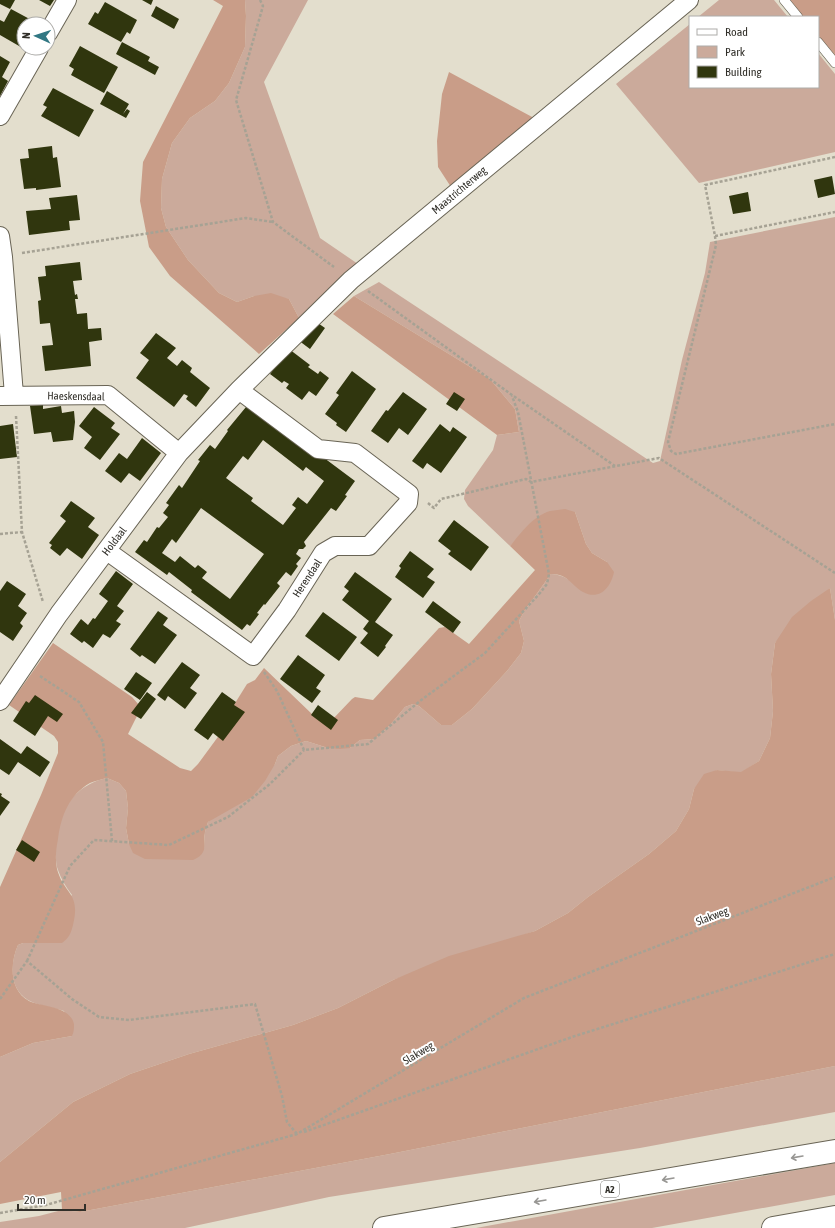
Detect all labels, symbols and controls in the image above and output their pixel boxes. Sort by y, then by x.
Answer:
north arrow [16,16,56,56]
legend [689,16,819,88]
text: Road [725,25,748,39]
text: N [20,32,32,39]
text: Park [725,45,746,59]
text: Building [725,65,763,79]
street label: Maastrichterweg [429,164,489,216]
street label: Haeskensdaal [47,389,105,403]
street label: Holdaal [99,524,129,558]
street label: Herendaal [290,557,324,599]
street label: Slakweg [694,904,730,928]
street label: Slakweg [400,1039,436,1067]
one-way arrow [790,1154,803,1162]
one-way arrow [662,1176,675,1184]
road number: A2 [601,1181,619,1197]
scale bar [18,1186,85,1212]
text: 20 m [24,1193,46,1207]
one-way arrow [534,1197,547,1205]

